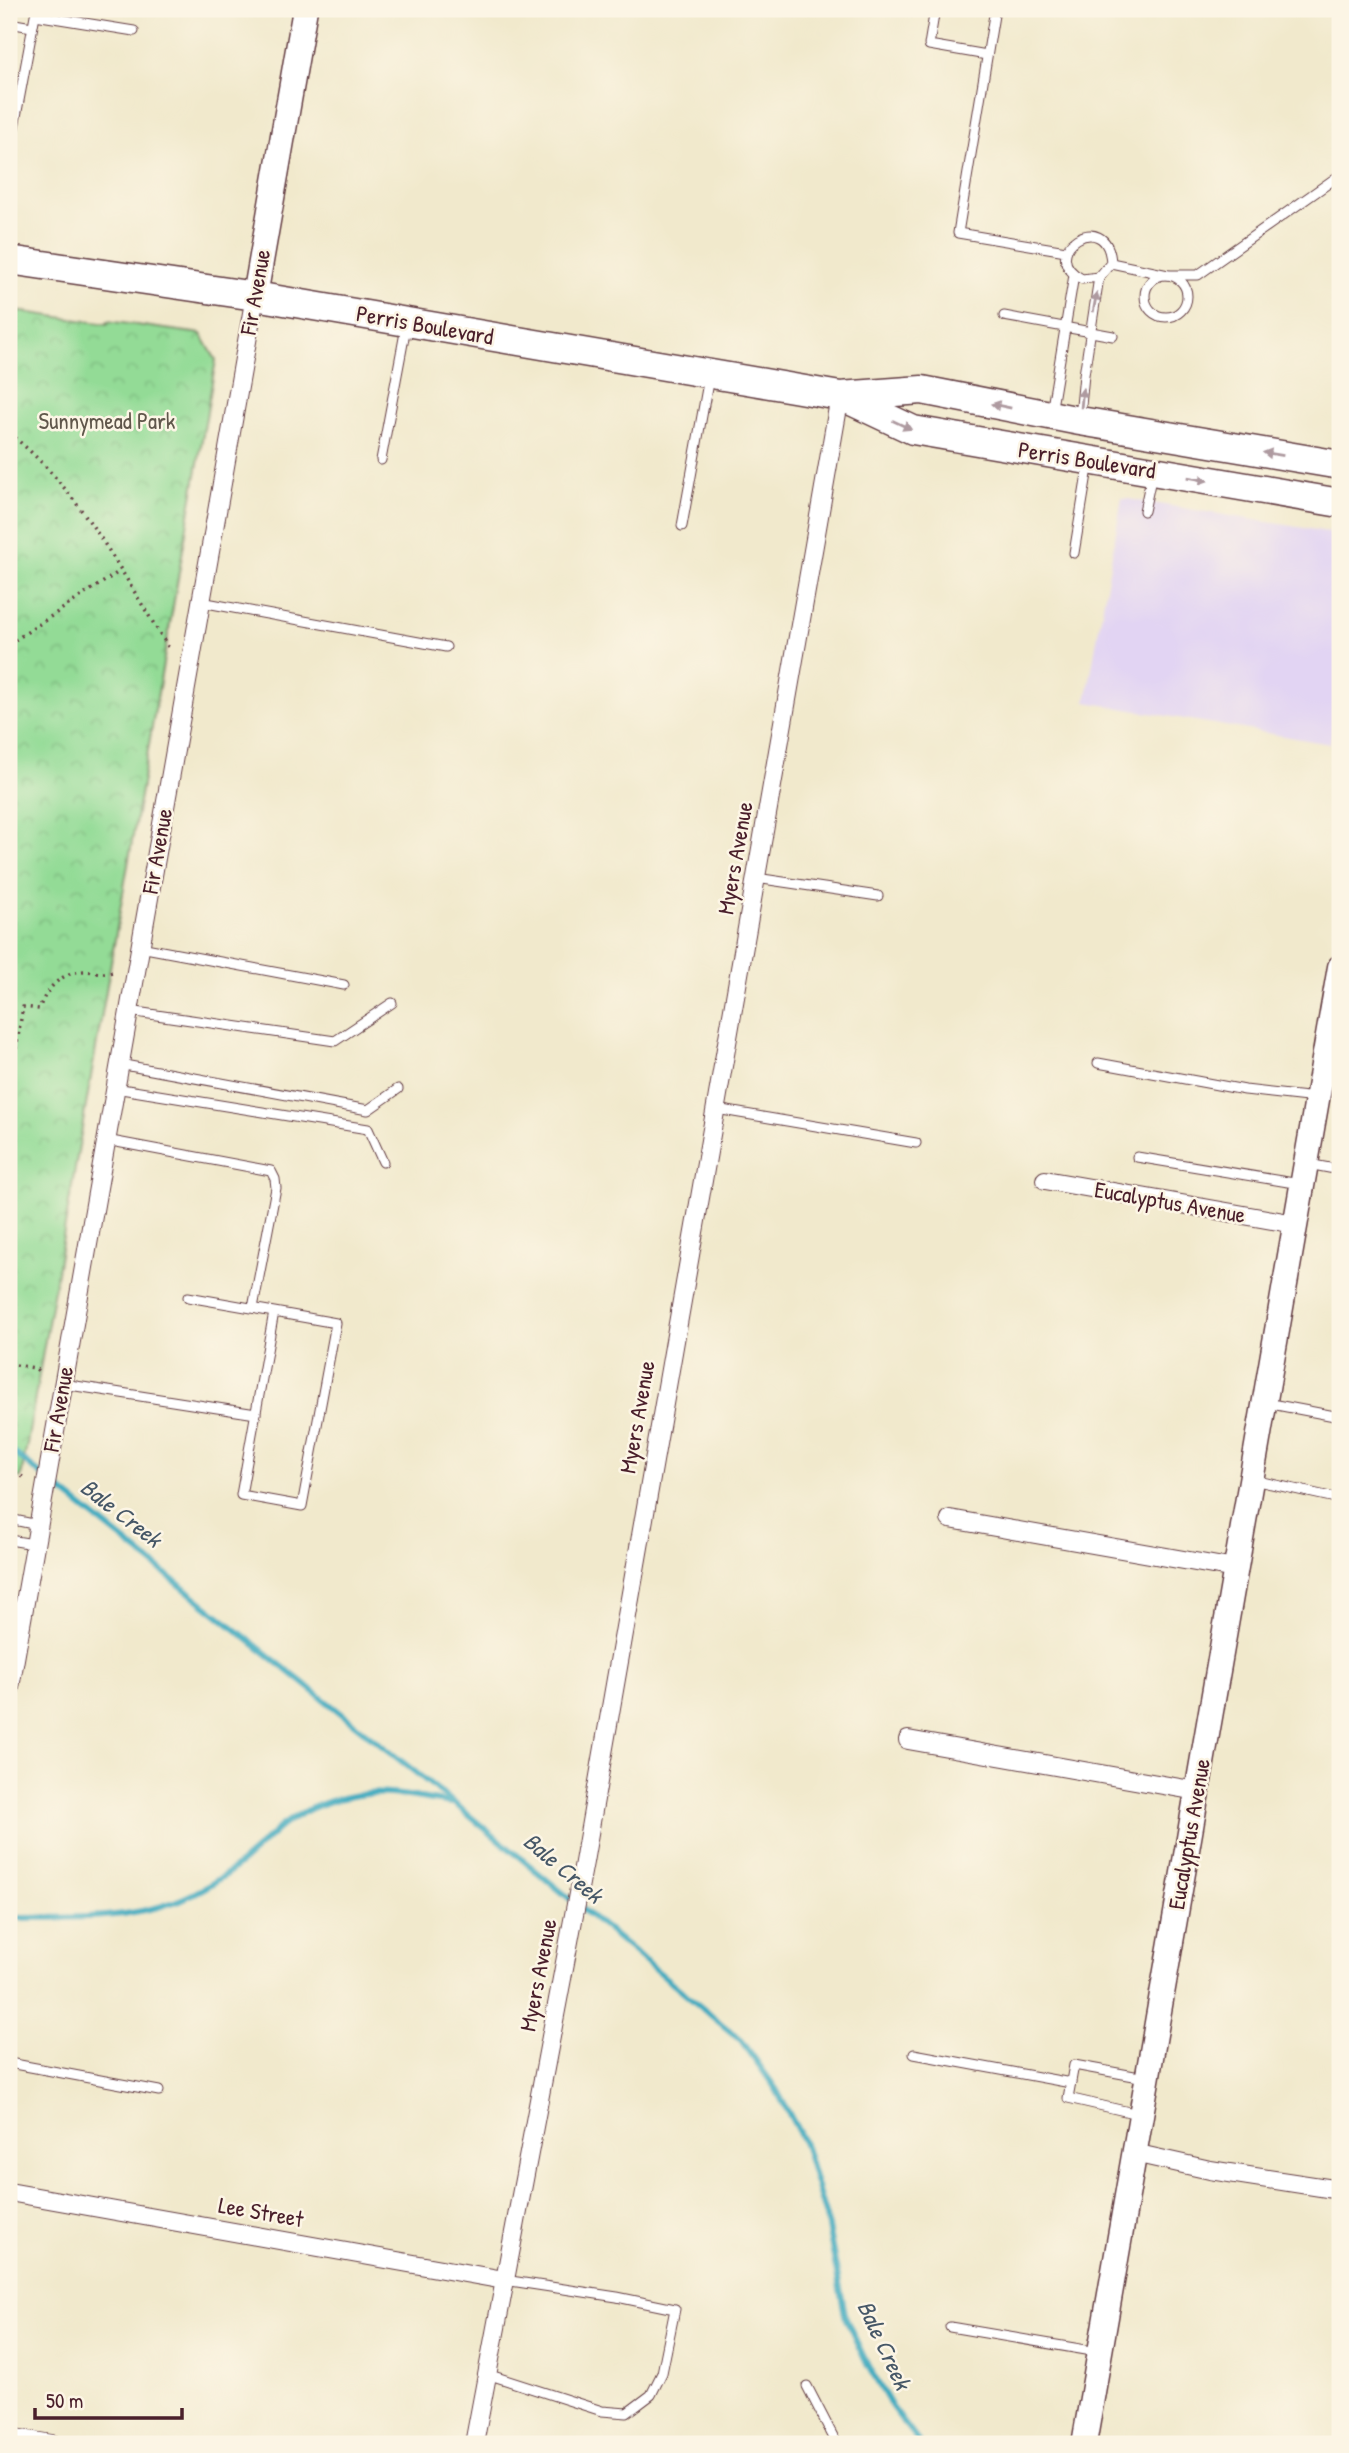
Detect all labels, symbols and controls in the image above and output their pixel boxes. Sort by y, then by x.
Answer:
street label: Fir Avenue [232,247,277,338]
one-way arrow [1090,291,1101,313]
street label: Perris Boulevard [354,297,496,352]
one-way arrow [1077,387,1088,409]
one-way arrow [990,400,1012,411]
park label: Sunnymead Park [39,405,176,436]
one-way arrow [892,419,912,431]
street label: Perris Boulevard [1016,433,1158,486]
one-way arrow [1262,448,1284,459]
one-way arrow [1187,473,1209,484]
street label: Myers Avenue [709,799,760,917]
street label: Fir Avenue [134,806,179,897]
street label: Eucalyptus Avenue [1092,1173,1248,1230]
street label: Myers Avenue [611,1358,662,1476]
street label: Fir Avenue [35,1364,80,1455]
water label: Bale Creek [75,1471,170,1555]
street label: Eucalyptus Avenue [1160,1756,1217,1912]
water label: Bale Creek [517,1825,612,1911]
street label: Myers Avenue [511,1916,564,2034]
street label: Lee Street [216,2189,307,2234]
water label: Bale Creek [850,2295,920,2396]
scale bar [35,2376,182,2420]
text: 50 m [46,2386,83,2415]

